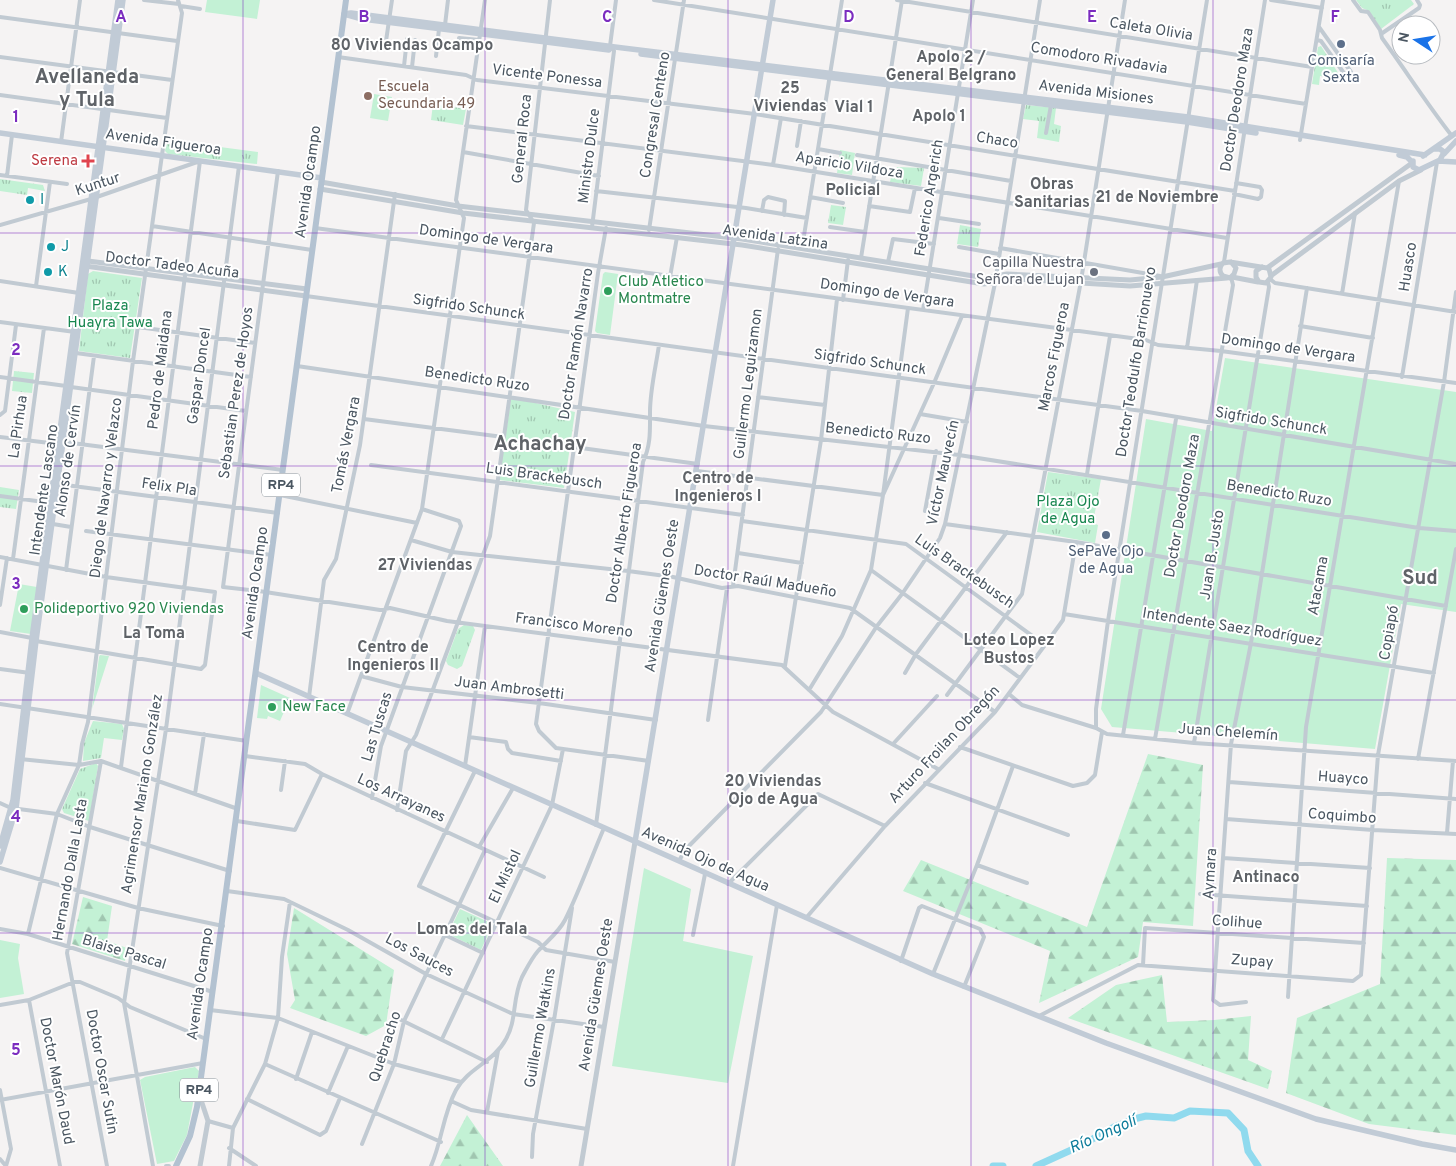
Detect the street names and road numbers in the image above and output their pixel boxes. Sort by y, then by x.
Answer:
street label: Caleta Olivia [1108,14,1194,46]
street label: Doctor Deodoro Maza [1217,27,1259,173]
street label: Comodoro Rivadavia [1029,39,1169,79]
street label: Congresal Centeno [637,50,675,180]
street label: Vicente Ponessa [491,61,603,93]
street label: Avenida Misiones [1037,77,1155,109]
street label: General Roca [509,93,537,185]
street label: Ministro Dulce [575,107,605,205]
street label: Avenida Ocampo [292,124,326,240]
street label: Avenida Figueroa [104,125,222,161]
street label: Chaco [975,128,1019,154]
street label: Federico Argerich [911,138,949,258]
street label: Aparicio Vildoza [794,148,904,184]
street label: Kuntur [73,169,123,201]
street label: Domingo de Vergara [418,221,554,259]
street label: Avenida Latzina [721,221,829,255]
street label: Huasco [1396,241,1422,293]
street label: Doctor Tadeo Acuña [104,248,240,284]
street label: Doctor Teodulfo Barrionuevo [1113,265,1161,459]
street label: Doctor Ramón Navarro [556,267,598,421]
street label: Domingo de Vergara [819,275,955,313]
street label: Sigfrido Schunck [411,291,527,325]
street label: Marcos Figueroa [1035,301,1075,413]
street label: Sebastian Perez de Hoyos [216,306,258,480]
street label: Guillermo Leguizamon [730,307,768,461]
street label: Pedro de Maidana [144,309,178,431]
street label: Gaspar Doncel [184,326,216,426]
street label: Domingo de Vergara [1220,330,1356,368]
street label: Sigfrido Schunck [812,346,928,380]
street label: Benedicto Ruzo [423,363,531,397]
street label: La Pirhua [5,394,33,460]
street label: Tomás Vergara [328,395,366,495]
street label: Diego de Navarro y Velazco [86,397,128,579]
street label: Alonso de Cervín [52,403,86,519]
street label: Sigfrido Schunck [1213,404,1329,440]
street label: Víctor Mauvecín [923,418,965,528]
street label: Benedicto Ruzo [824,419,932,449]
street label: Intendente Lascano [26,423,64,557]
street label: Doctor Deodoro Maza [1161,433,1205,579]
street label: Doctor Alberto Figueroa [603,441,647,605]
street label: Luis Brackebusch [484,459,604,495]
road number: RP4 [262,474,300,496]
street label: Felix Pla [140,475,198,501]
street label: Benedicto Ruzo [1225,476,1333,512]
street label: Juan B. Justo [1197,509,1229,601]
street label: Avenida Güemes Oeste [641,518,685,674]
street label: Avenida Ocampo [239,525,273,641]
street label: Luis Brackebusch [910,531,1018,613]
street label: Atacama [1304,555,1334,617]
street label: Doctor Raúl Madueño [692,561,838,603]
street label: Intendente Saez Rodríguez [1141,604,1323,652]
street label: Copiapó [1376,604,1404,662]
street label: Francisco Moreno [514,609,634,643]
street label: Juan Ambrosetti [453,673,565,705]
street label: Arturo Froilan Obregón [885,682,1005,808]
street label: Las Tuscas [358,690,398,764]
street label: Agrimensor Mariano González [118,693,168,895]
street label: Juan Chelemín [1177,720,1279,746]
street label: Huayco [1317,768,1369,790]
street label: Los Arrayanes [354,770,448,828]
street label: Hernando Dalla Lasta [49,798,93,942]
street label: Coquimbo [1307,805,1377,829]
street label: Avenida Ojo de Agua [638,823,772,897]
street label: El Mistol [485,847,527,907]
street label: Aymara [1200,847,1222,901]
street label: Colihue [1211,912,1263,934]
street label: Avenida Güemes Oeste [575,917,619,1073]
street label: Avenida Ocampo [184,926,218,1042]
street label: Los Sauces [381,930,457,982]
street label: Blaise Pascal [80,931,168,975]
street label: Zupay [1230,951,1274,973]
street label: Guillermo Watkins [521,967,561,1089]
street label: Doctor Oscar Sutin [81,1008,121,1136]
street label: Quebracho [366,1009,406,1085]
street label: Doctor Marón Daud [34,1016,78,1146]
road number: RP4 [180,1078,218,1102]

